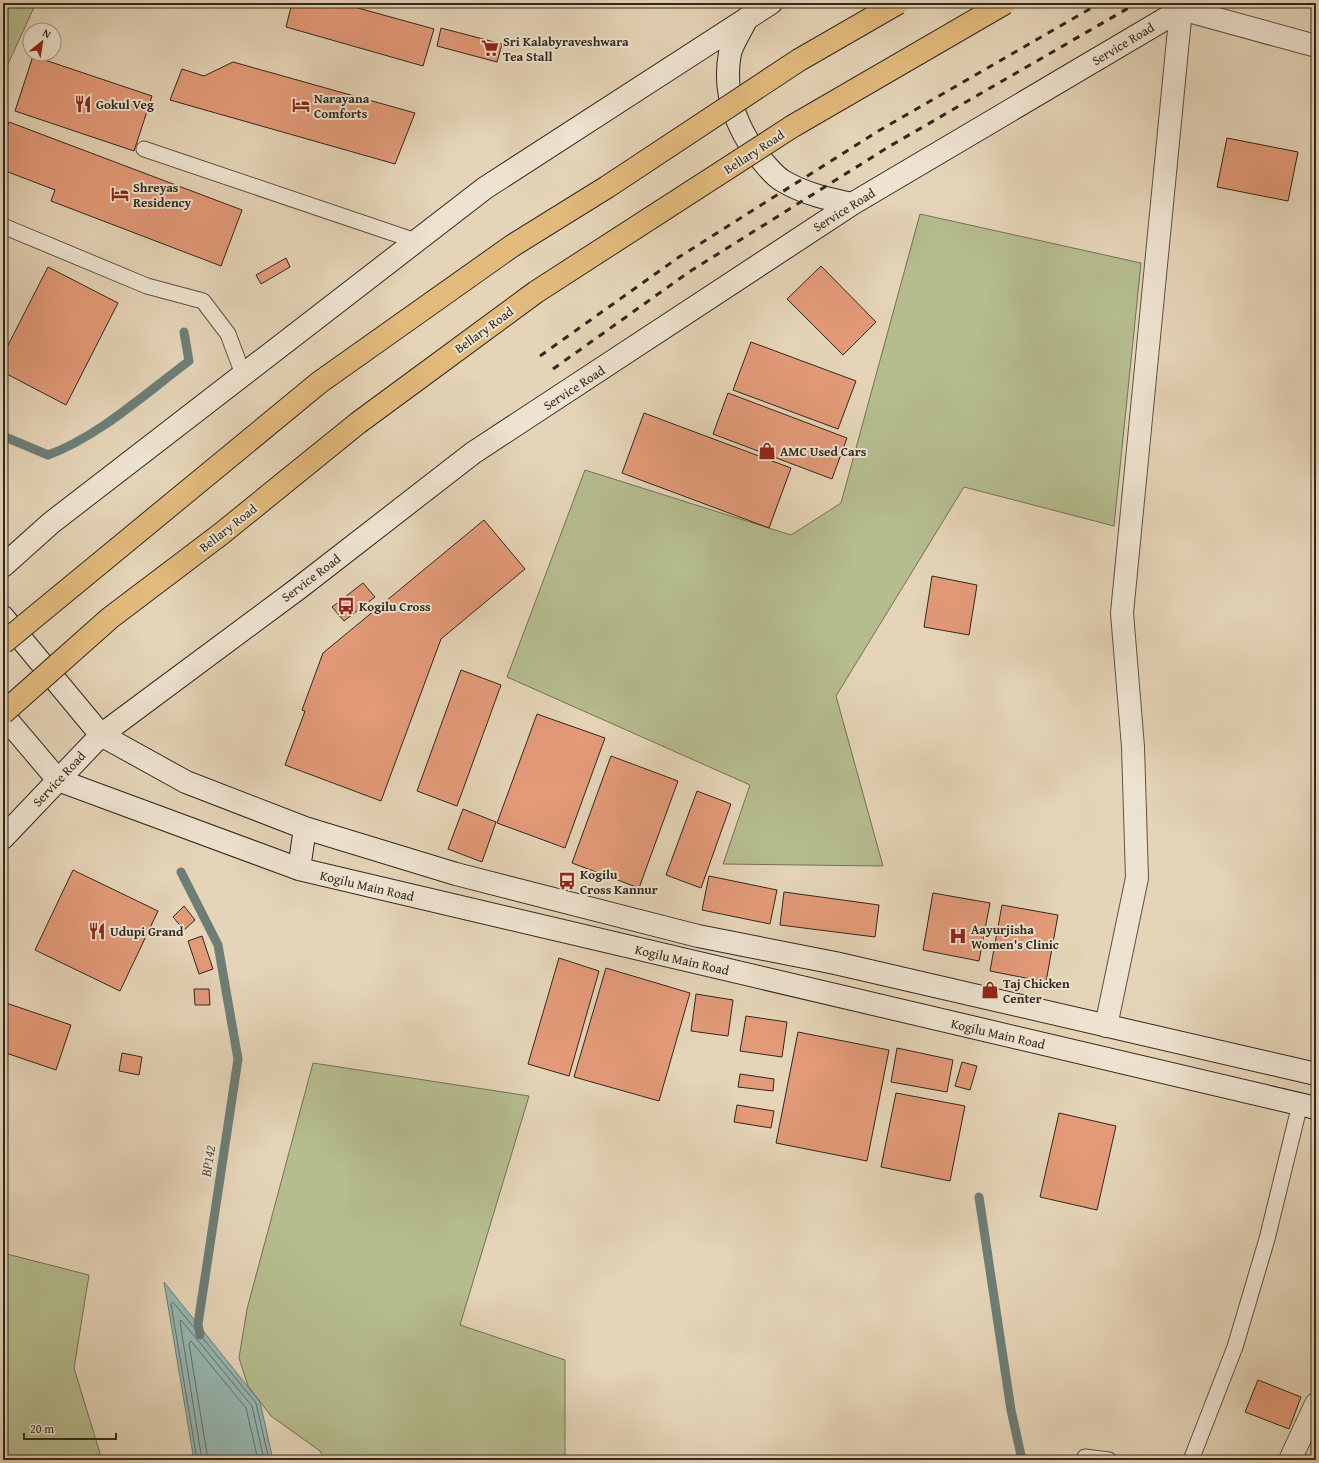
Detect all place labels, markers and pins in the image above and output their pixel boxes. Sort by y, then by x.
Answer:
place label: Sri Kalabyraveshwara Tea Stall [503,32,629,66]
supermarket icon: Sri Kalabyraveshwara Tea Stall [480,38,500,58]
place label: Narayana Comforts [314,89,370,123]
restaurant icon: Gokul Veg [73,94,93,114]
place label: Gokul Veg [96,95,154,114]
hotel icon: Narayana Comforts [291,95,311,115]
place label: Shreyas Residency [133,178,192,212]
hotel icon: Shreyas Residency [110,184,130,204]
shop icon: AMC Used Cars [757,441,777,461]
place label: AMC Used Cars [780,442,867,461]
bus stop icon: Kogilu Cross [336,596,356,616]
place label: Kogilu Cross [359,597,431,616]
place label: Kogilu Cross Kannur [580,865,658,899]
bus stop icon: Kogilu Cross Kannur [557,871,577,891]
place label: Aayurjisha Women's Clinic [971,920,1059,954]
restaurant icon: Udupi Grand [87,921,107,941]
place label: Udupi Grand [110,922,184,941]
hospital icon: Aayurjisha Women's Clinic [948,926,968,946]
place label: Taj Chicken Center [1003,974,1070,1008]
shop icon: Taj Chicken Center [980,980,1000,1000]

